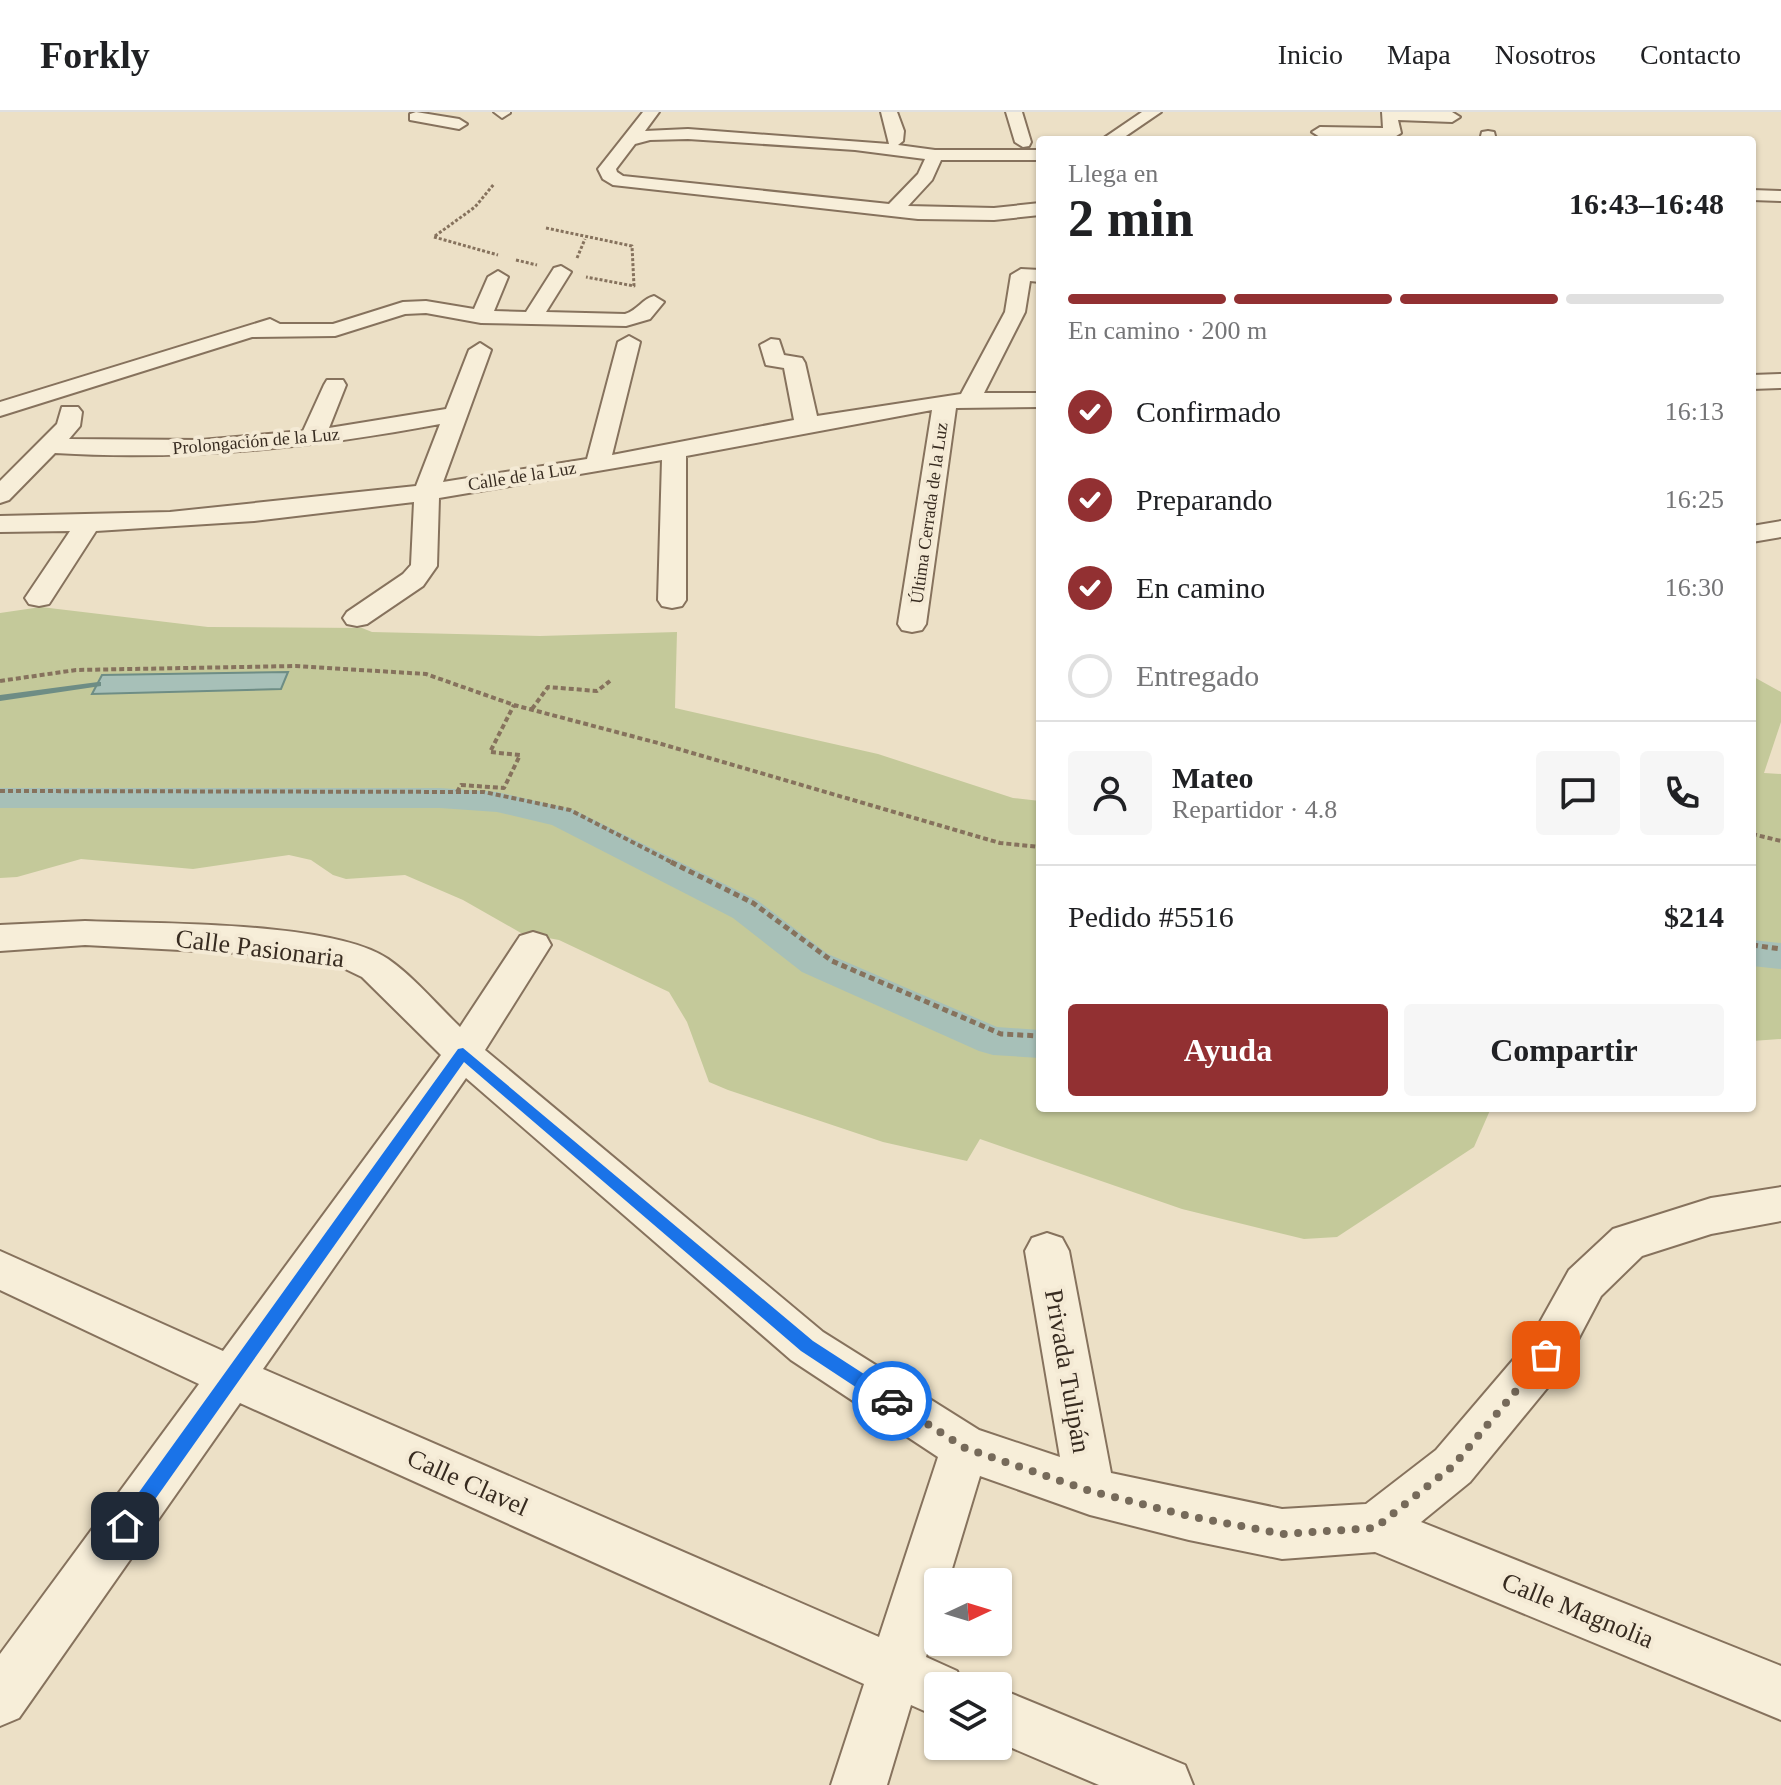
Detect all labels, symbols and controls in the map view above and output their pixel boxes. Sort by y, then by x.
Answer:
text: Forkly [40,34,150,76]
text: Inicio [1278,39,1343,70]
text: Mapa [1387,39,1451,70]
text: Nosotros [1495,39,1596,70]
text: Contacto [1640,39,1741,70]
text: Llega en [1068,159,1158,188]
text: 16:43–16:48 [1569,187,1724,220]
text: 2 min [1068,190,1194,247]
text: En camino · 200 m [1068,316,1267,345]
icon: check [1068,390,1112,434]
text: Confirmado [1136,395,1281,428]
text: 16:13 [1665,397,1724,426]
street label: Última Cerrada de la Luz [905,421,952,605]
street label: Prolongación de la Luz [172,424,340,458]
street label: Calle de la Luz [466,458,578,494]
icon: check [1068,478,1112,522]
text: Preparando [1136,483,1273,516]
text: 16:25 [1665,485,1724,514]
icon: check [1068,566,1112,610]
text: En camino [1136,571,1265,604]
text: 16:30 [1665,573,1724,602]
text: Entregado [1136,659,1259,692]
button: person [1068,751,1152,835]
button: chat [1536,751,1620,835]
button: phone [1640,751,1724,835]
text: Mateo [1172,761,1254,794]
text: Repartidor · 4.8 [1172,795,1337,824]
text: Pedido #5516 [1068,900,1234,933]
text: $214 [1664,900,1724,933]
street label: Calle Pasionaria [174,924,346,973]
button: Ayuda [1068,1004,1388,1096]
button: Compartir [1404,1004,1724,1096]
street label: Privada Tulipán [1039,1287,1096,1455]
pin [1512,1321,1580,1389]
icon: bag [1524,1333,1568,1377]
courier [852,1361,932,1441]
icon: car [870,1379,914,1423]
street label: Calle Clavel [403,1443,533,1522]
pin [91,1492,159,1560]
icon: home [103,1504,147,1548]
street label: Calle Magnolia [1498,1567,1658,1654]
north arrow [924,1568,1012,1656]
map controls [924,1568,1012,1760]
button: layers [924,1672,1012,1760]

